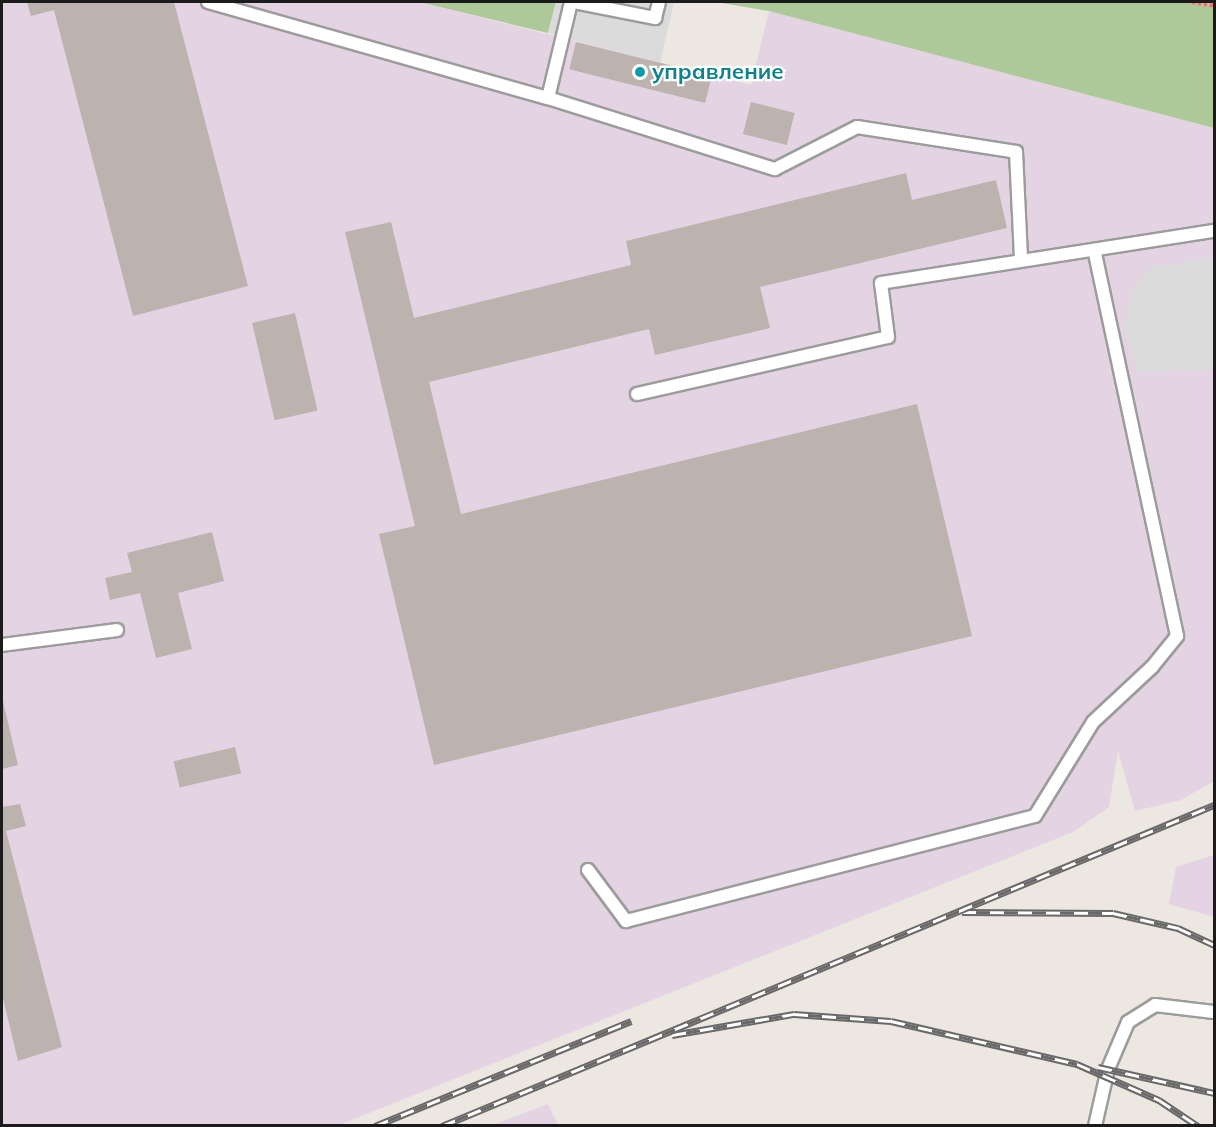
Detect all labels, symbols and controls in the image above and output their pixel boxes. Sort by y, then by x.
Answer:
place label: управление [652,59,784,85]
marker: управление [633,65,647,79]

